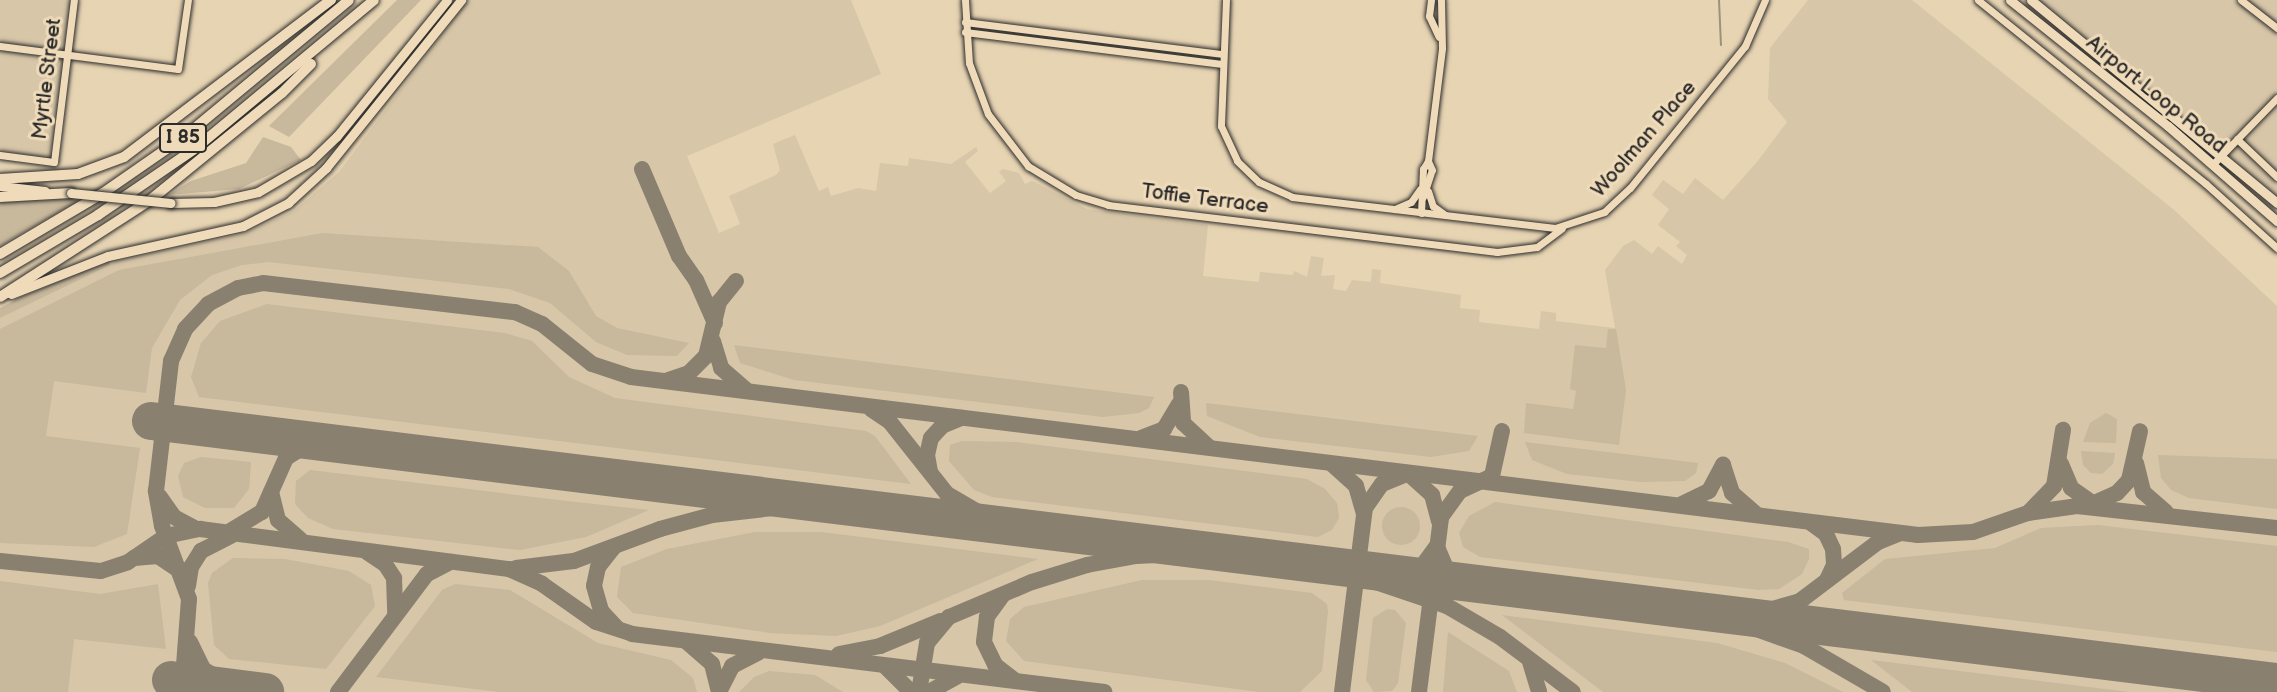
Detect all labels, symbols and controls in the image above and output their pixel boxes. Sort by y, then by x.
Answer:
street label: Myrtle Street [27,17,67,141]
street label: Airport Loop Road [2081,31,2231,159]
street label: Woolman Place [1586,75,1702,203]
road number: I 85 [158,122,208,154]
street label: Toffie Terrace [1140,179,1270,219]

